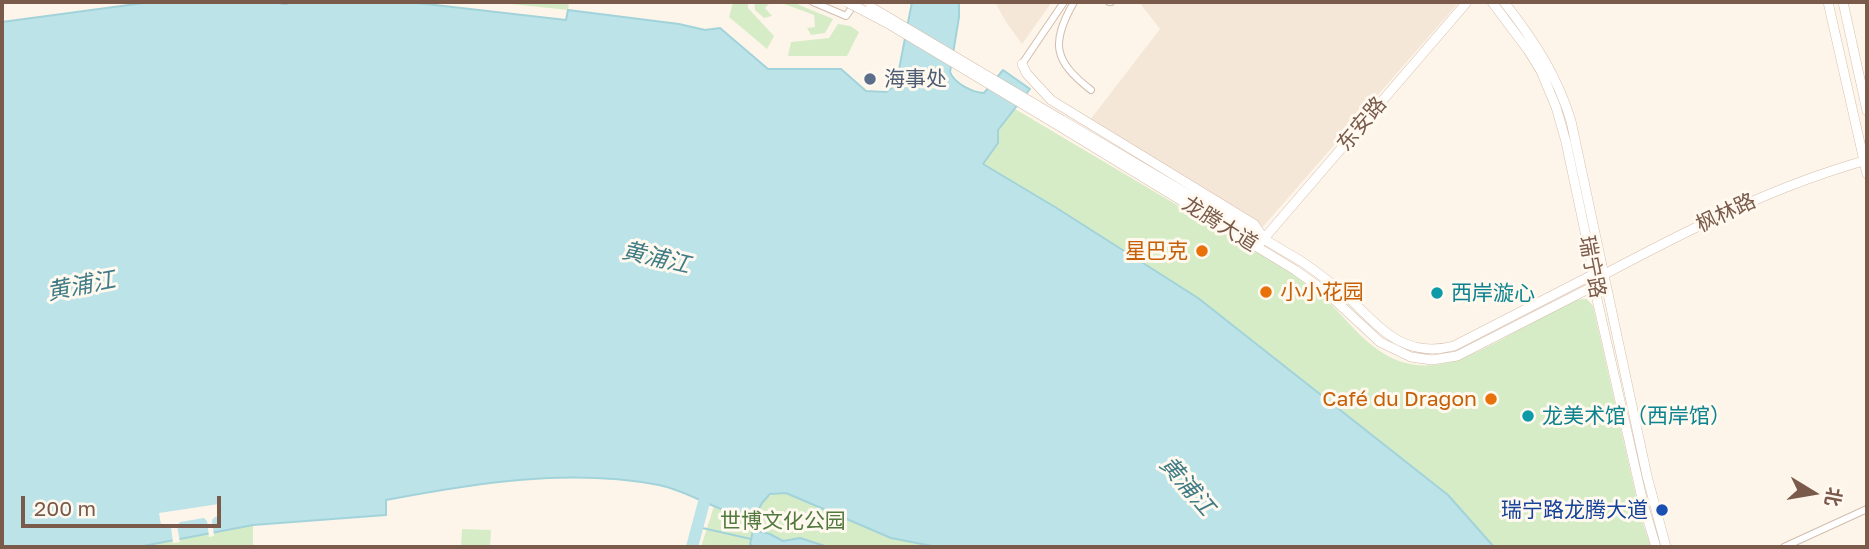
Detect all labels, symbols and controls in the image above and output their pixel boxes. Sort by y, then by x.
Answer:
place label: 海事处 [884,66,947,92]
marker: 海事处 [862,71,878,87]
street label: 东安路 [1332,92,1392,156]
street label: 枫林路 [1692,188,1760,238]
street label: 龙腾大道 [1178,191,1262,257]
street label: 瑞宁路 [1574,234,1610,300]
water label: 黄浦江 [619,237,693,279]
place label: 星巴克 [1125,238,1188,264]
marker: 星巴克 [1194,243,1210,259]
water label: 黄浦江 [45,266,117,306]
place label: 小小花园 [1280,279,1364,305]
place label: 西岸漩心 [1451,280,1535,306]
marker: 小小花园 [1258,284,1274,300]
marker: 西岸漩心 [1429,285,1445,301]
place label: Café du Dragon [1322,386,1477,412]
marker: Café du Dragon [1483,391,1499,407]
place label: 龙美术馆（西岸馆） [1542,403,1731,429]
marker: 龙美术馆（西岸馆） [1520,408,1536,424]
water label: 黄浦江 [1154,451,1220,521]
north arrow [1778,458,1848,528]
scale bar [24,482,224,526]
text: 北 [1821,486,1847,509]
text: 200 m [34,495,96,521]
place label: 瑞宁路龙腾大道 [1501,497,1648,523]
marker: 瑞宁路龙腾大道 [1654,502,1670,518]
park label: 世博文化公园 [720,508,846,534]

